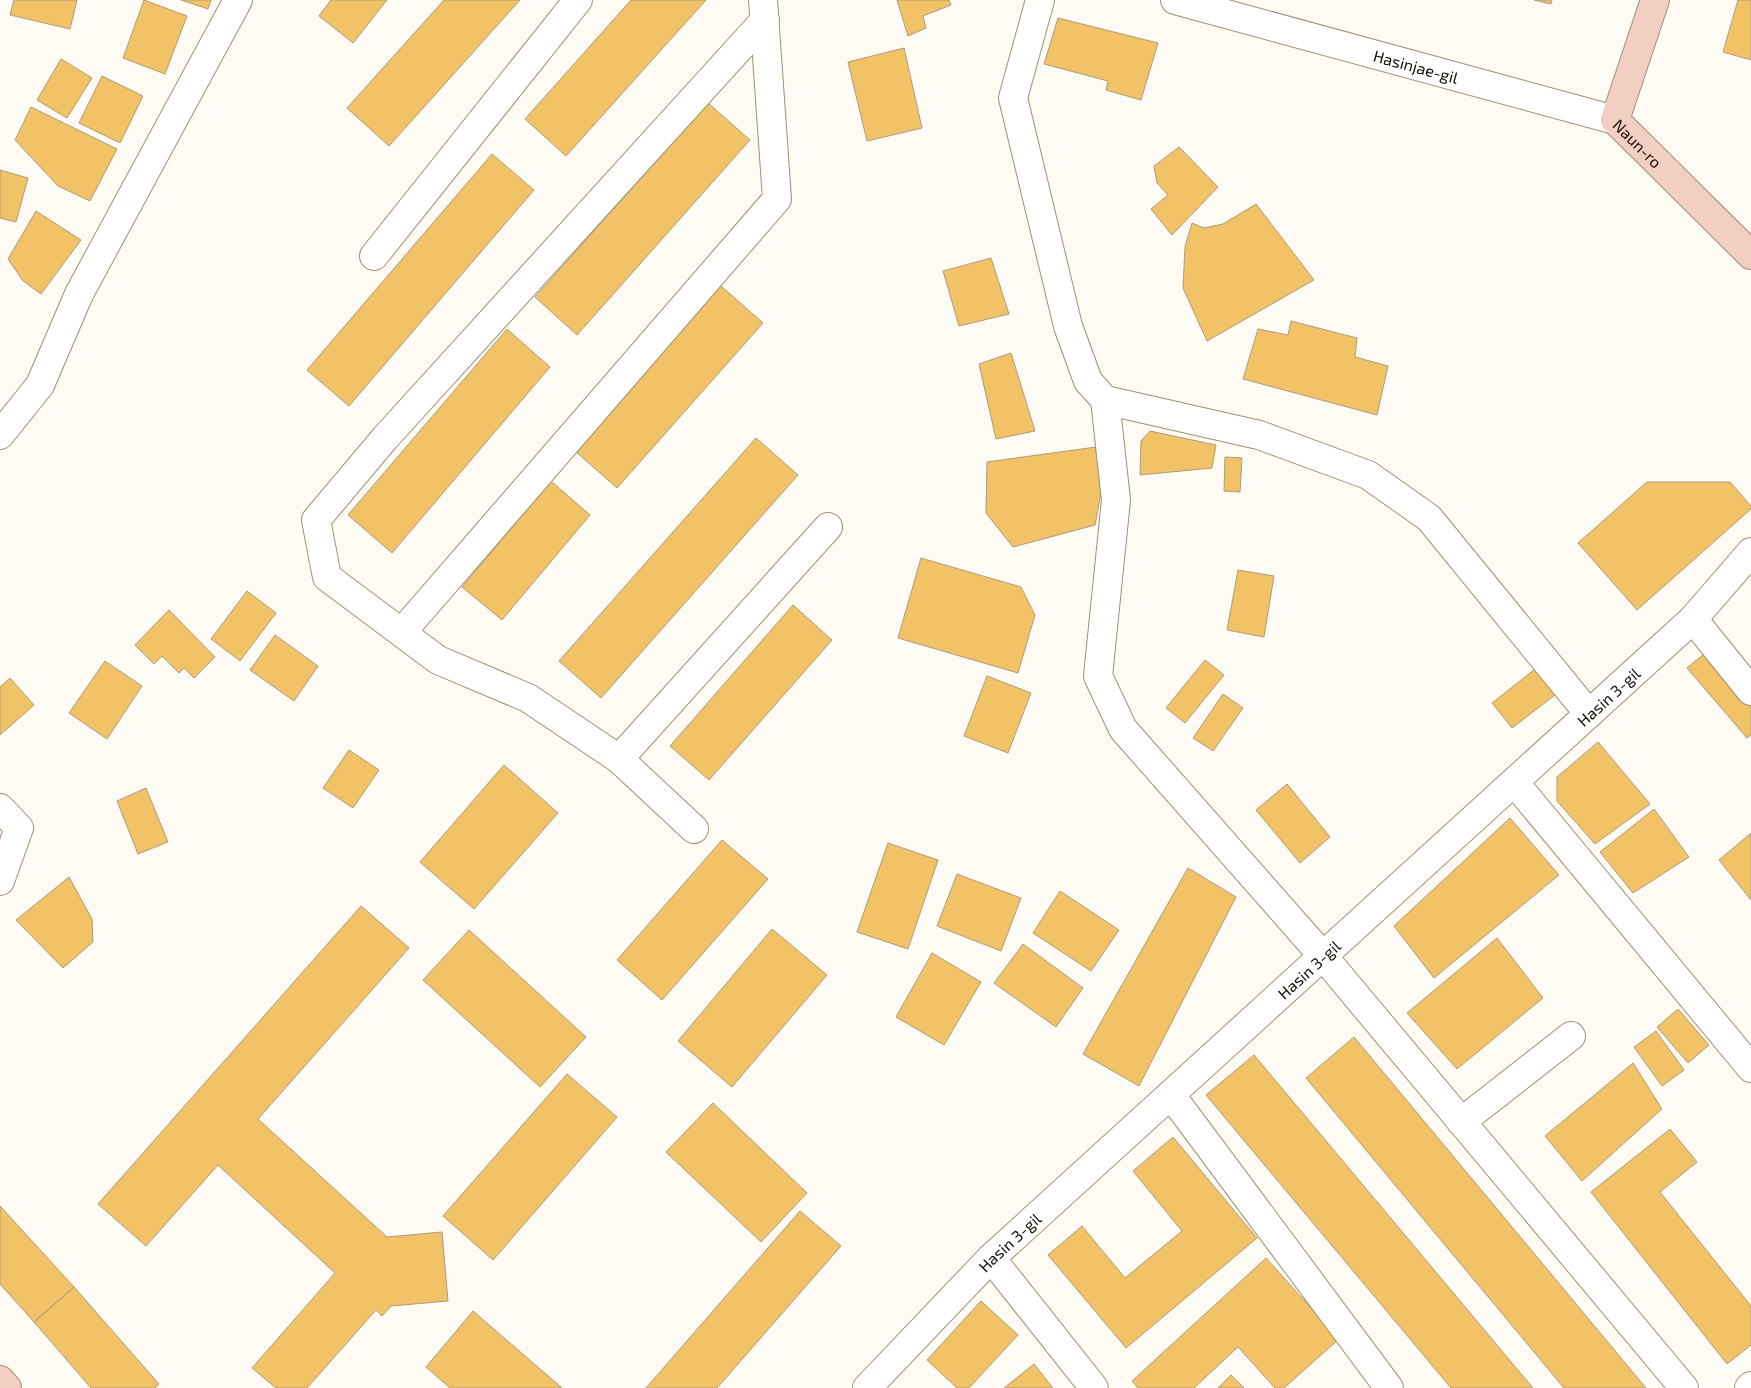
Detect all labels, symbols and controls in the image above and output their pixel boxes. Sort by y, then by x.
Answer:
street label: Hasinjae-gil [1372,45,1461,86]
street label: Naun-ro [1610,115,1666,171]
street label: Hasin 3-gil [1573,663,1644,730]
street label: Hasin 3-gil [1273,935,1344,1002]
street label: Hasin 3-gil [974,1208,1045,1275]

